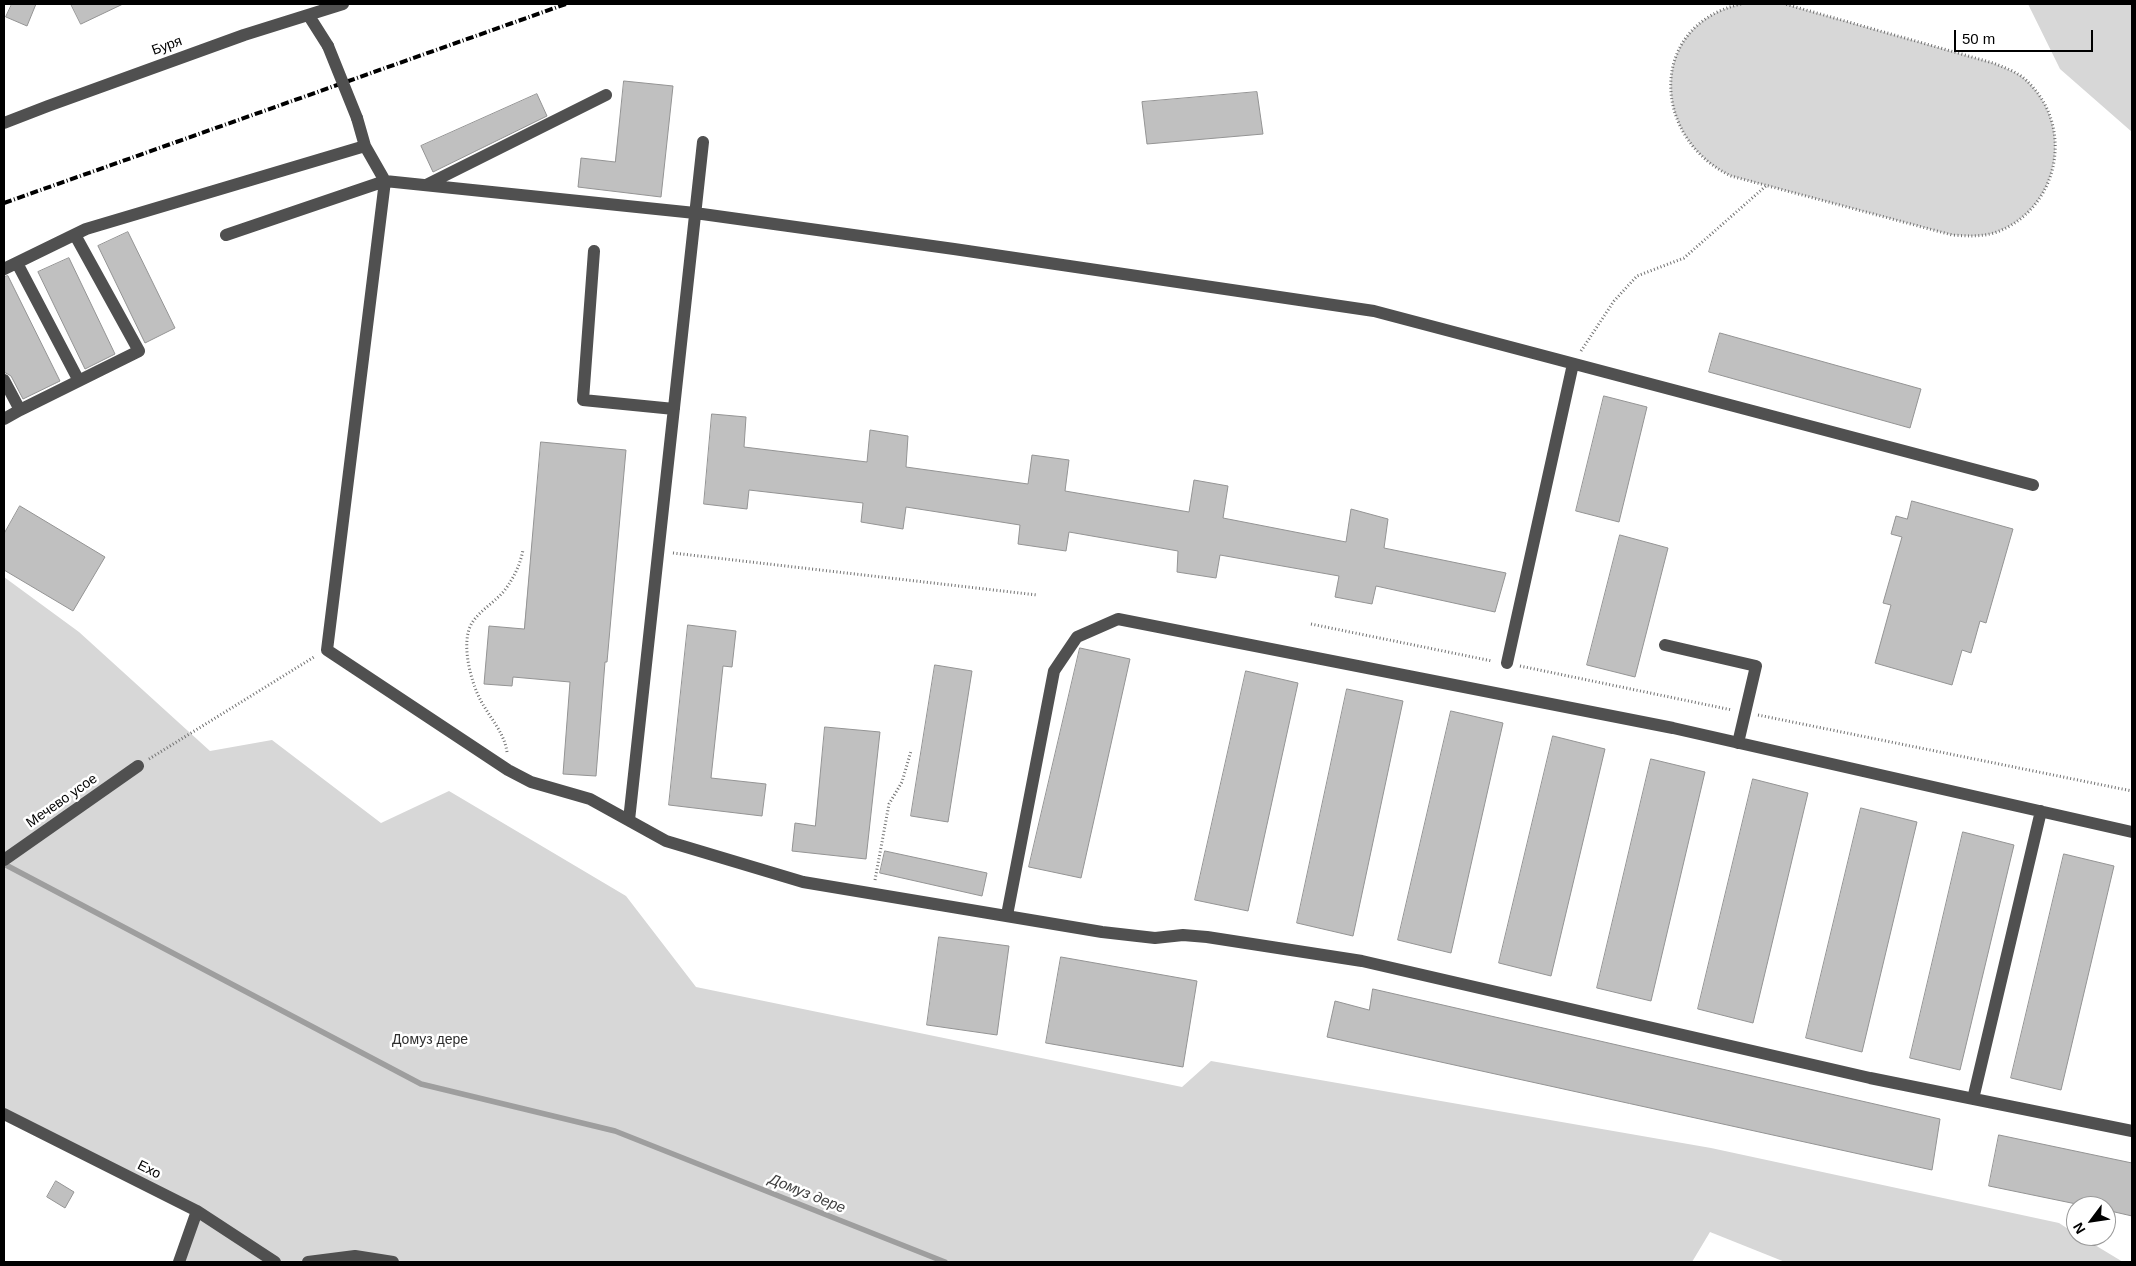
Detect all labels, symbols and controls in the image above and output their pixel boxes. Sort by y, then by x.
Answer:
scale bar [1956,20,2095,52]
text: 50 m [1962,30,1995,47]
street label: Буря [150,33,184,59]
street label: Мечево усое [23,770,101,832]
park label: Домуз дере [392,1032,468,1048]
street label: Ехо [135,1157,163,1183]
water label: Домуз дере [766,1170,848,1218]
north arrow [2066,1196,2116,1246]
text: N [2070,1220,2088,1237]

